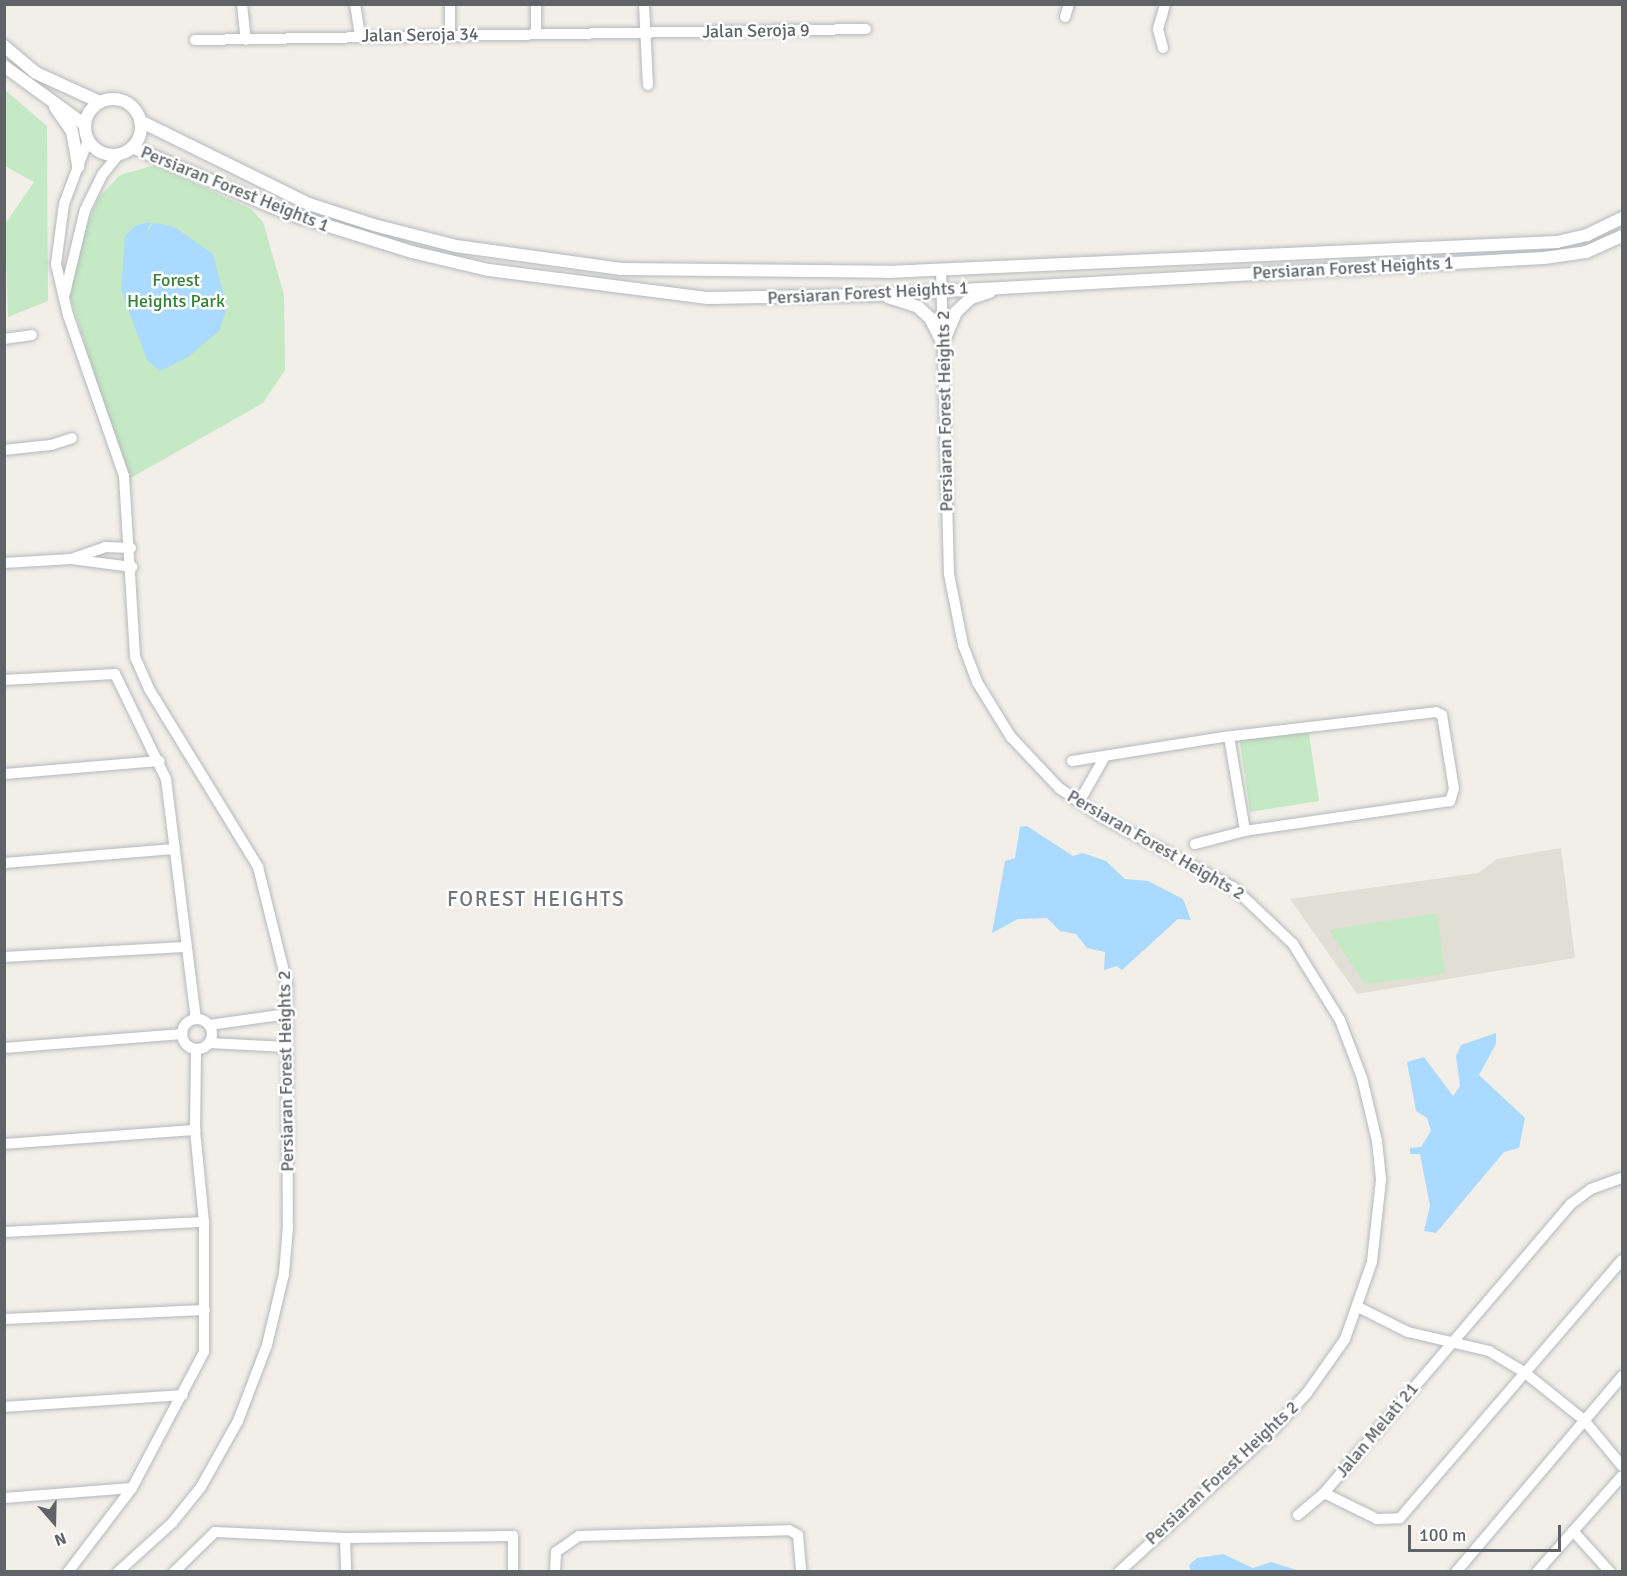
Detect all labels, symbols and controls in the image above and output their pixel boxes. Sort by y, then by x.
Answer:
street label: Jalan Seroja 9 [702,19,810,43]
street label: Jalan Seroja 34 [361,23,479,47]
street label: Persiaran Forest Heights 1 [138,141,332,237]
street label: Persiaran Forest Heights 1 [1252,252,1454,284]
park label: Forest Heights Park [127,270,225,312]
street label: Persiaran Forest Heights 1 [767,277,969,309]
street label: Persiaran Forest Heights 2 [932,310,958,512]
street label: Persiaran Forest Heights 2 [1063,785,1249,905]
district label: FOREST HEIGHTS [447,886,625,912]
street label: Persiaran Forest Heights 2 [273,970,299,1172]
street label: Jalan Melati 21 [1331,1378,1423,1482]
street label: Persiaran Forest Heights 2 [1141,1396,1303,1550]
north arrow [24,1492,84,1552]
scale bar [1411,1513,1564,1551]
text: 100 m [1419,1524,1466,1546]
text: N [52,1528,69,1550]

